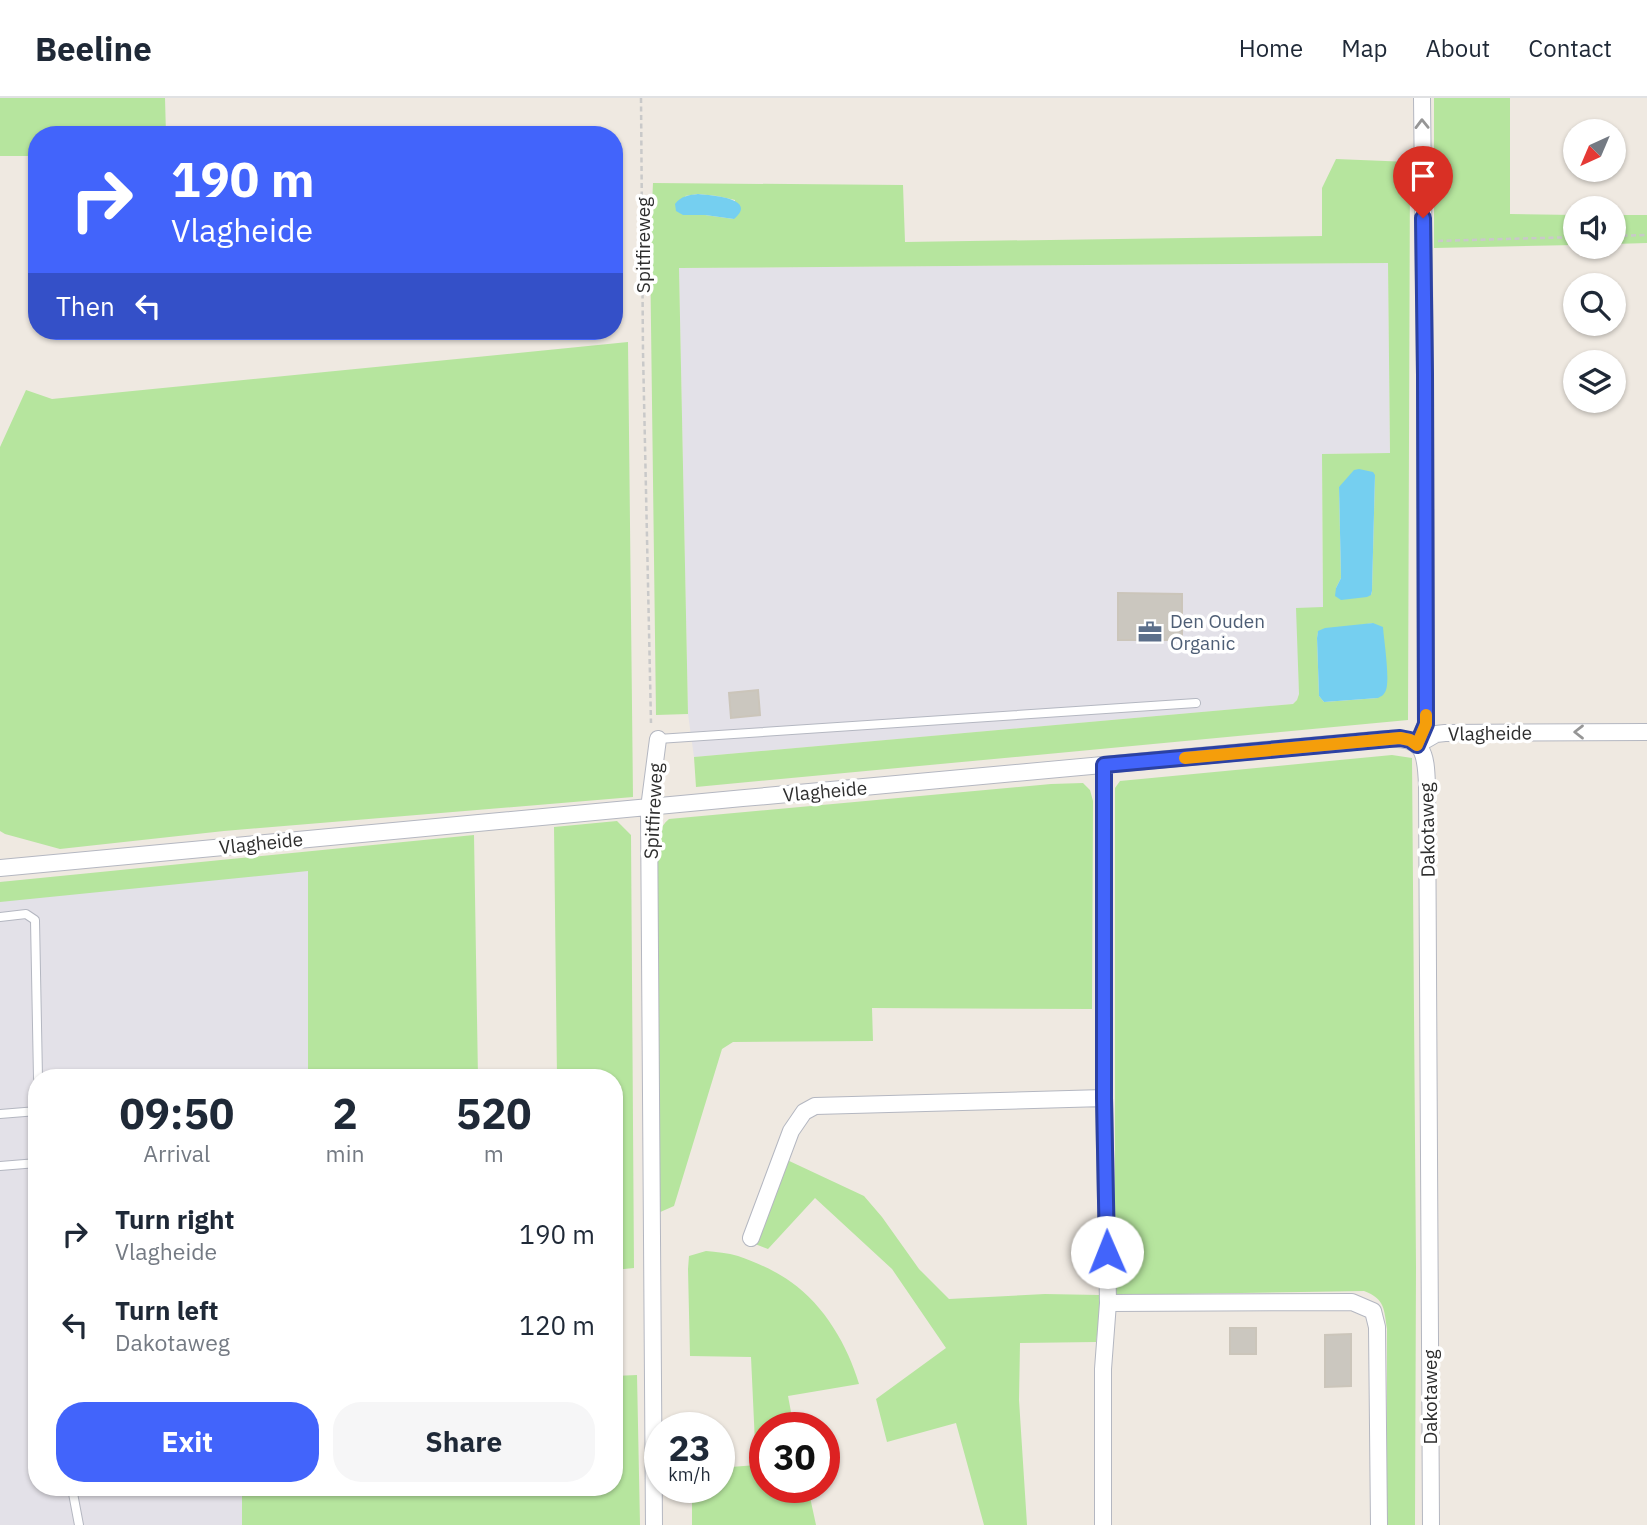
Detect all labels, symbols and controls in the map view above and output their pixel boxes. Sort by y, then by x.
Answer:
text: Beeline [35,27,152,70]
text: Home [1239,32,1303,64]
text: Map [1341,32,1387,64]
text: About [1425,32,1490,64]
text: Contact [1528,32,1612,64]
one-way arrow [1414,119,1430,129]
north arrow [1563,119,1626,182]
map controls [1563,119,1626,413]
pin [1393,146,1453,218]
text: 190 m [171,147,315,210]
icon: right [56,154,147,245]
icon: arrive [1404,157,1442,195]
button: sound [1563,196,1626,259]
street label: Spitfireweg [631,197,655,293]
text: Vlagheide [171,209,313,251]
button: search [1563,273,1626,336]
icon: left [129,287,167,325]
text: Then [56,289,115,323]
button: layers [1563,350,1626,413]
place label: Den Ouden Organic [1170,609,1265,655]
office icon: Den Ouden Organic [1136,618,1164,646]
street label: Vlagheide [1448,720,1532,746]
one-way arrow [1573,724,1584,740]
street label: Spitfireweg [638,762,668,860]
street label: Vlagheide [782,775,868,807]
street label: Dakotaweg [1414,782,1440,878]
street label: Vlagheide [218,827,304,859]
text: 09:50 [119,1086,234,1141]
text: 2 [332,1086,358,1141]
text: 520 [456,1086,532,1141]
text: Arrival [143,1138,210,1168]
text: min [326,1138,364,1168]
text: m [484,1138,504,1168]
text: Turn right [115,1202,234,1236]
icon: right [56,1215,94,1253]
position arrow [1070,1215,1144,1289]
text: 190 m [519,1217,595,1251]
text: Vlagheide [115,1236,217,1266]
text: Turn left [115,1293,218,1327]
icon: left [56,1306,94,1344]
text: 120 m [519,1308,595,1342]
text: Dakotaweg [115,1327,230,1357]
street label: Dakotaweg [1418,1350,1442,1444]
button: Exit [56,1402,319,1482]
button: Share [333,1402,595,1482]
speed limit sign: 30 [749,1412,840,1503]
text: 23 [668,1425,711,1471]
text: km/h [668,1463,711,1486]

